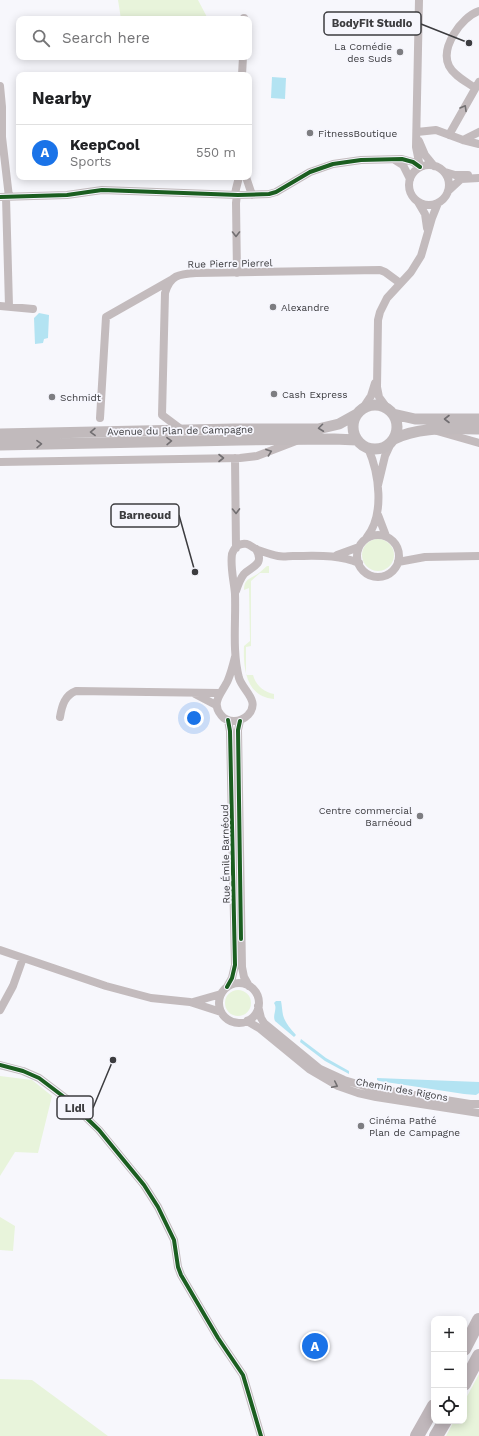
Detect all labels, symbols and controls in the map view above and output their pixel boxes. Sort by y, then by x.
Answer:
callout: BodyFit Studio [324,12,421,35]
search box [16,16,252,60]
text: BodyFit Studio [332,17,413,30]
icon: search [30,27,52,49]
text: Search here [62,29,150,47]
place label: La Comédie des Suds [334,41,392,64]
marker: La Comédie des Suds [395,47,405,57]
text: Nearby [32,88,91,108]
one-way arrow [459,105,466,112]
marker: FitnessBoutique [305,128,315,138]
place label: FitnessBoutique [318,128,397,139]
text: KeepCool [70,136,140,154]
text: A [41,145,49,160]
text: 550 m [196,145,236,160]
text: Sports [70,154,111,169]
one-way arrow [232,231,240,237]
street label: Rue Pierre Pierrel [187,257,273,270]
marker: Alexandre [268,302,278,312]
place label: Alexandre [281,302,329,313]
marker: Cash Express [269,389,279,399]
place label: Cash Express [282,389,348,400]
marker: Schmidt [47,392,57,402]
place label: Schmidt [60,392,102,403]
one-way arrow [444,415,450,423]
one-way arrow [318,423,324,432]
street label: Avenue du Plan de Campagne [107,424,253,437]
one-way arrow [90,428,96,436]
one-way arrow [166,437,172,445]
one-way arrow [36,440,42,448]
one-way arrow [265,448,272,456]
one-way arrow [218,454,224,462]
callout: Barneoud [111,504,179,527]
one-way arrow [232,508,240,514]
text: Barneoud [119,509,171,522]
your location [184,708,204,728]
street label: Rue Émile Barnéoud [219,804,232,904]
place label: Centre commercial Barnéoud [319,805,412,828]
marker: Centre commercial Barnéoud [415,811,425,821]
street label: Chemin des Rigons [355,1076,449,1103]
one-way arrow [331,1080,338,1088]
callout: Lidl [57,1096,93,1119]
text: Lidl [65,1102,86,1115]
place label: Cinéma Pathé Plan de Campagne [369,1115,460,1138]
marker: Cinéma Pathé Plan de Campagne [356,1121,366,1131]
map controls [431,1316,467,1424]
button: + [431,1316,467,1352]
pin: A [302,1331,328,1361]
button: − [431,1352,467,1388]
button: locate [431,1388,467,1424]

